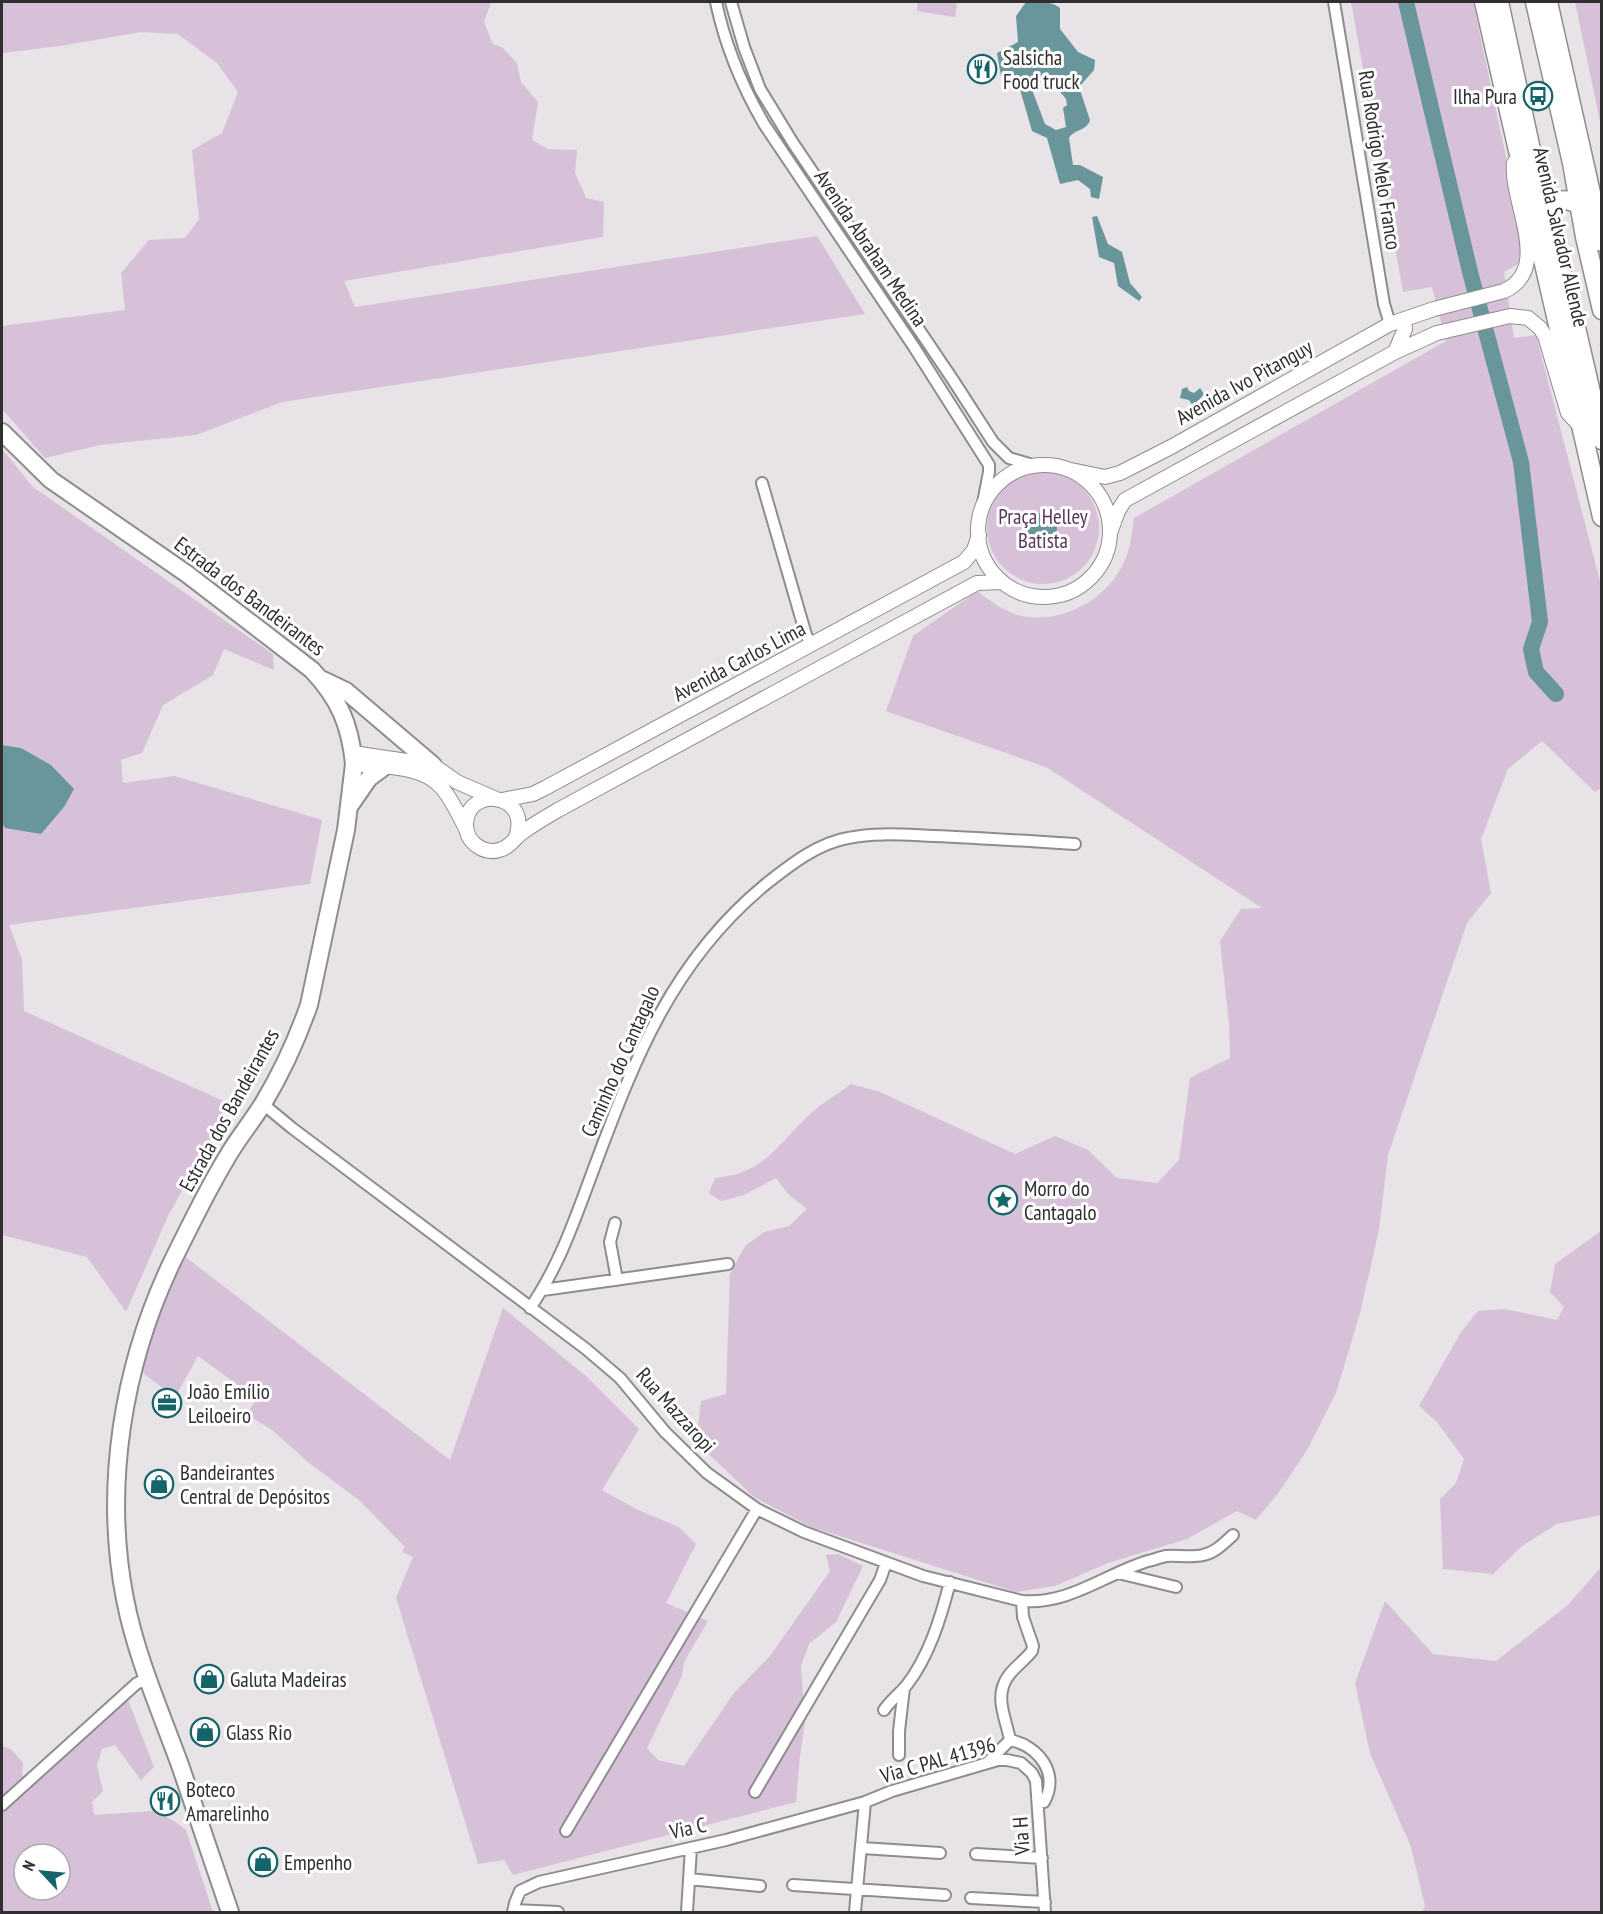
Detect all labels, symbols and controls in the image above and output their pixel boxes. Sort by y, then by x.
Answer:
place label: Salsicha Food truck [1003,44,1080,95]
restaurant icon: Salsicha Food truck [966,53,998,85]
street label: Rua Rodrigo Melo Franco [1353,68,1407,252]
bus stop icon: Ilha Pura [1522,80,1554,112]
place label: Ilha Pura [1453,83,1517,110]
street label: Avenida Salvador Allende [1527,144,1595,330]
street label: Avenida Abraham Medina [808,164,934,332]
street label: Avenida Ivo Pitanguy [1171,333,1317,431]
park label: Praça Helley Batista [998,503,1088,554]
street label: Estrada dos Bandeirantes [169,530,331,662]
street label: Avenida Carlos Lima [668,615,810,707]
street label: Caminho do Cantagalo [574,981,666,1141]
street label: Estrada dos Bandeirantes [173,1024,285,1196]
place label: Morro do Cantagalo [1024,1175,1097,1226]
place icon: Morro do Cantagalo [987,1184,1019,1216]
street label: Rua Mazzaropi [631,1362,721,1458]
place label: João Emílio Leiloeiro [187,1378,270,1429]
office icon: João Emílio Leiloeiro [151,1387,183,1419]
place label: Bandeirantes Central de Depósitos [180,1459,330,1510]
shop icon: Bandeirantes Central de Depósitos [143,1468,175,1500]
shop icon: Galuta Madeiras [193,1663,225,1695]
place label: Galuta Madeiras [230,1666,347,1693]
shop icon: Glass Rio [189,1716,221,1748]
place label: Glass Rio [226,1719,292,1746]
street label: Via C PAL 41396 [876,1731,999,1790]
place label: Boteco Amarelinho [186,1776,269,1827]
restaurant icon: Boteco Amarelinho [149,1785,181,1817]
street label: Via C [666,1811,709,1845]
street label: Via H [1006,1816,1036,1857]
north arrow [12,1842,72,1902]
shop icon: Empenho [247,1846,279,1878]
place label: Empenho [284,1849,352,1876]
text: N [18,1857,39,1874]

